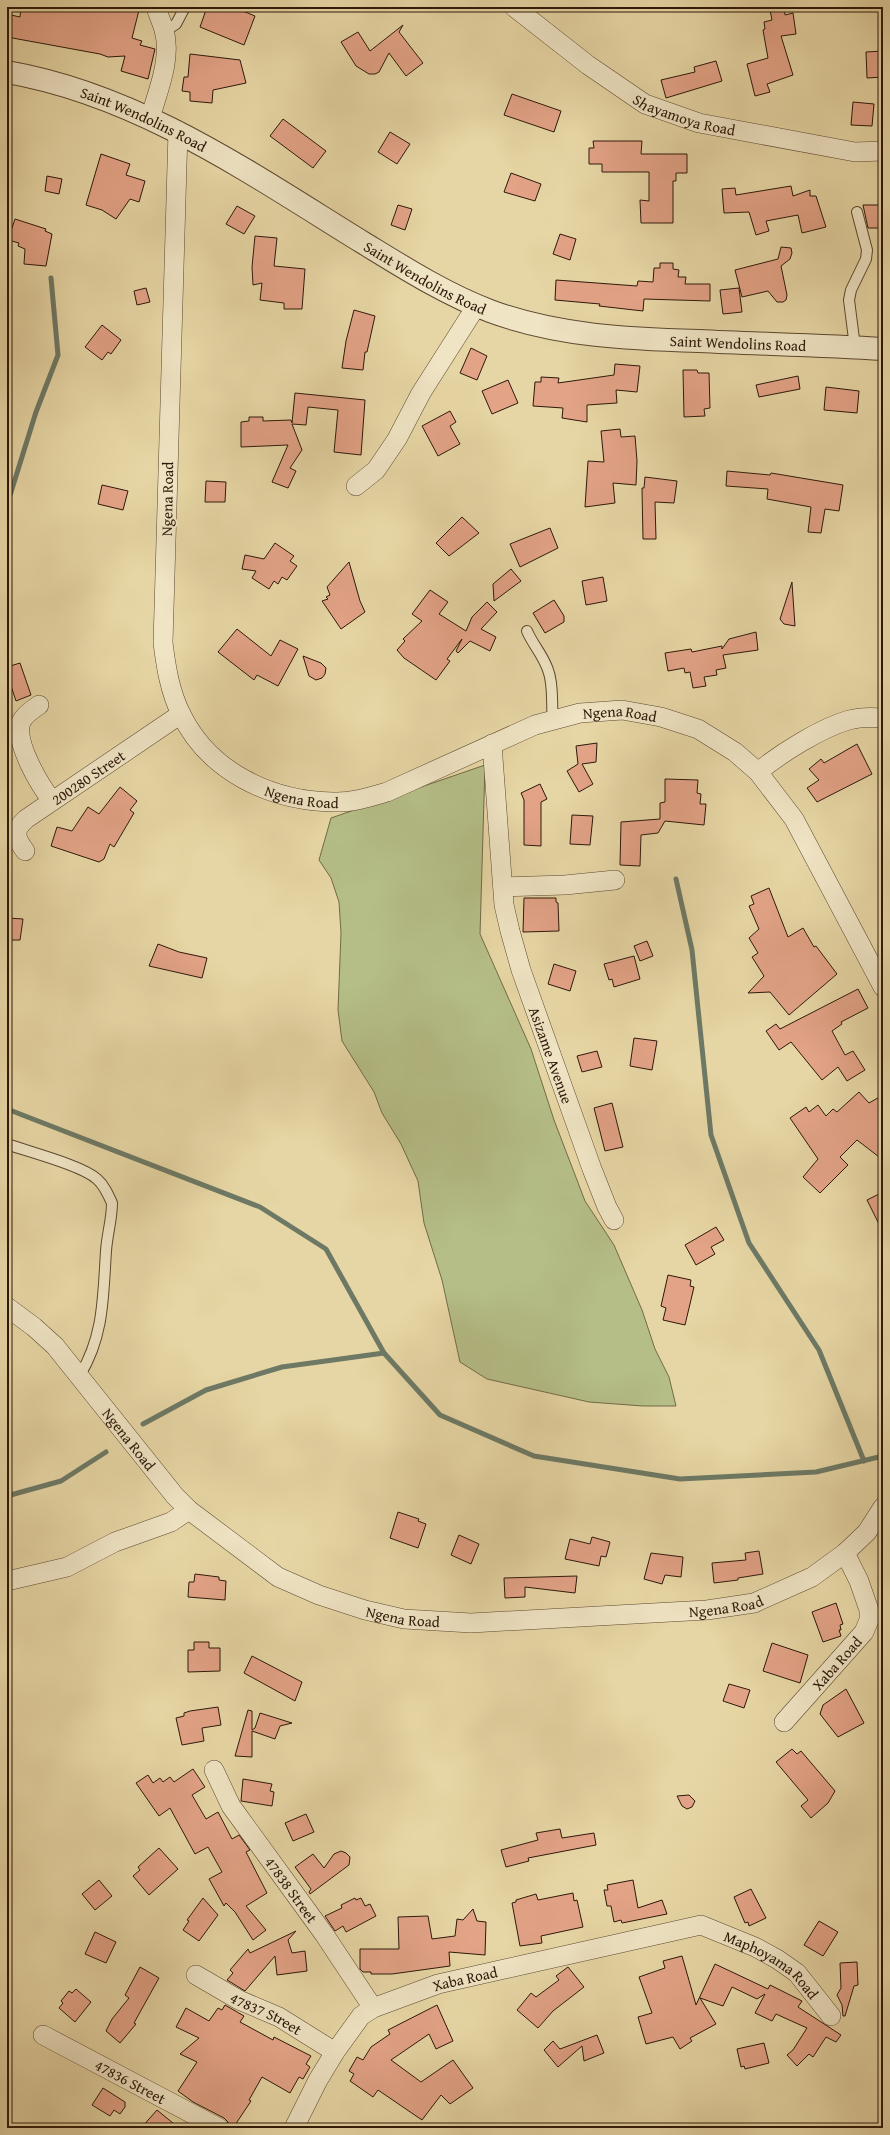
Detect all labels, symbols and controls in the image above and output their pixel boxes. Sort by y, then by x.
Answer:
street label: Saint Wendolins Road [78,81,211,156]
street label: Shayamoya Road [629,88,737,140]
street label: Saint Wendolins Road [360,235,490,319]
street label: Saint Wendolins Road [669,330,807,356]
street label: Ngena Road [156,462,178,536]
street label: Ngena Road [582,699,659,727]
street label: 200280 Street [47,744,130,809]
street label: Ngena Road [262,779,339,813]
street label: Asizame Avenue [524,1004,578,1107]
street label: Ngena Road [98,1403,161,1475]
street label: Ngena Road [688,1590,766,1621]
street label: Ngena Road [364,1600,440,1632]
street label: Xaba Road [807,1631,866,1695]
street label: 47838 Street [260,1852,323,1928]
street label: Maphoyama Road [721,1925,824,2003]
street label: Xaba Road [429,1961,499,1996]
street label: 47837 Street [226,1987,307,2040]
street label: 47836 Street [91,2054,170,2109]

